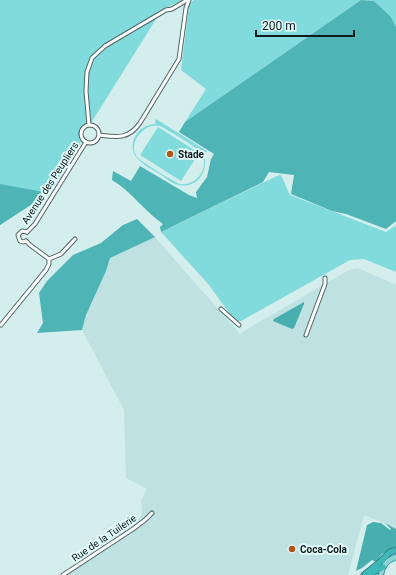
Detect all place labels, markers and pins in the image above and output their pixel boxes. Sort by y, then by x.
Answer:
marker: Stade [165,149,175,159]
place label: Stade [178,149,205,160]
marker: Coca-Cola [287,544,297,554]
place label: Coca-Cola [300,544,348,555]

